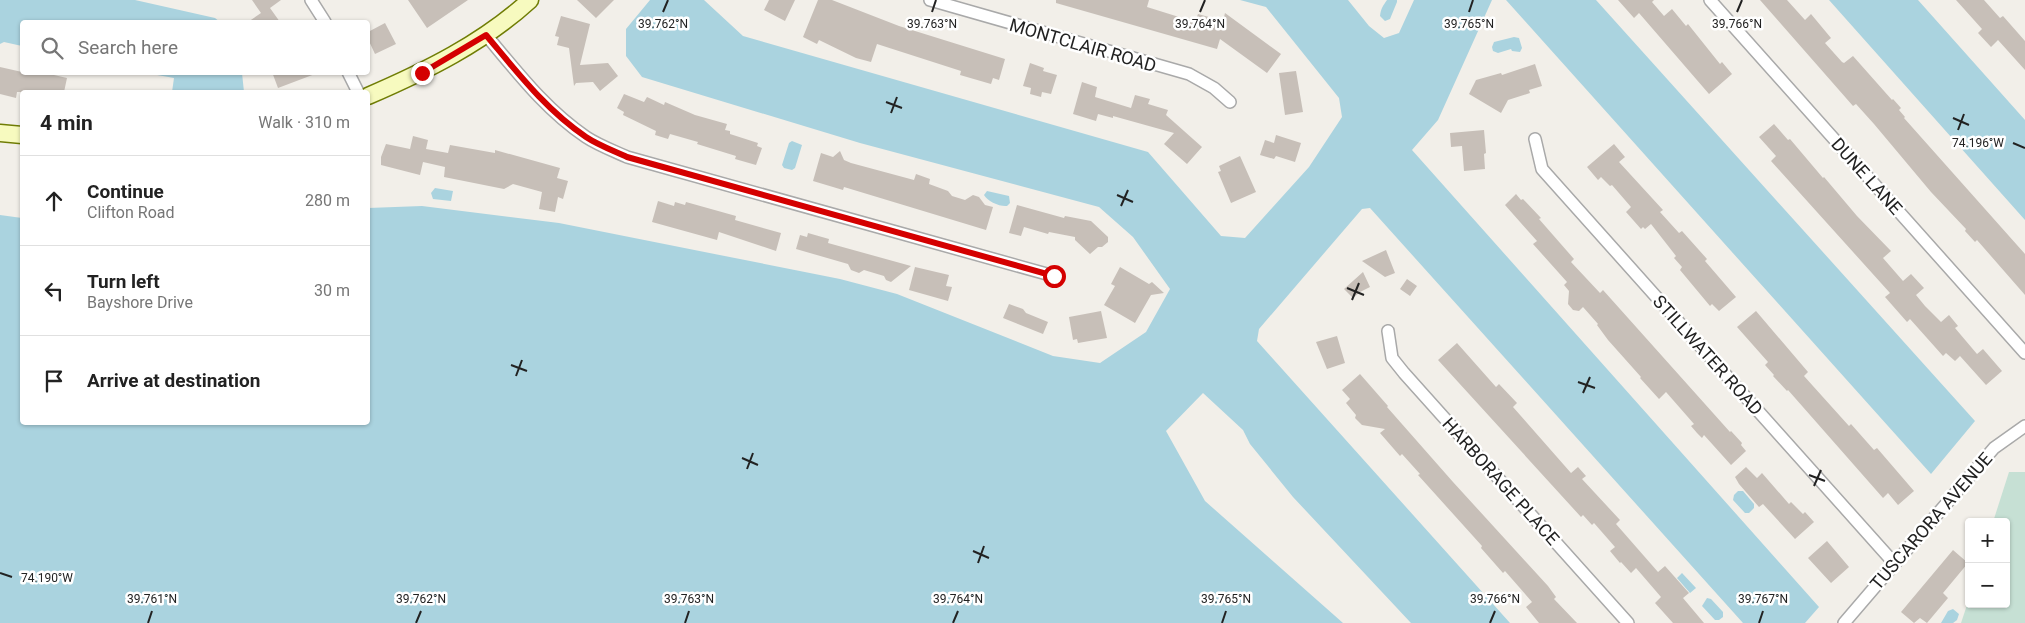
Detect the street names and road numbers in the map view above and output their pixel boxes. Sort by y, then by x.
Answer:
street label: MONTCLAIR ROAD [1007,14,1159,76]
street label: DUNE LANE [1827,133,1907,219]
street label: STILLWATER ROAD [1649,291,1767,419]
street label: HARBORAGE PLACE [1438,413,1564,549]
street label: TUSCARORA AVENUE [1866,448,1996,594]

